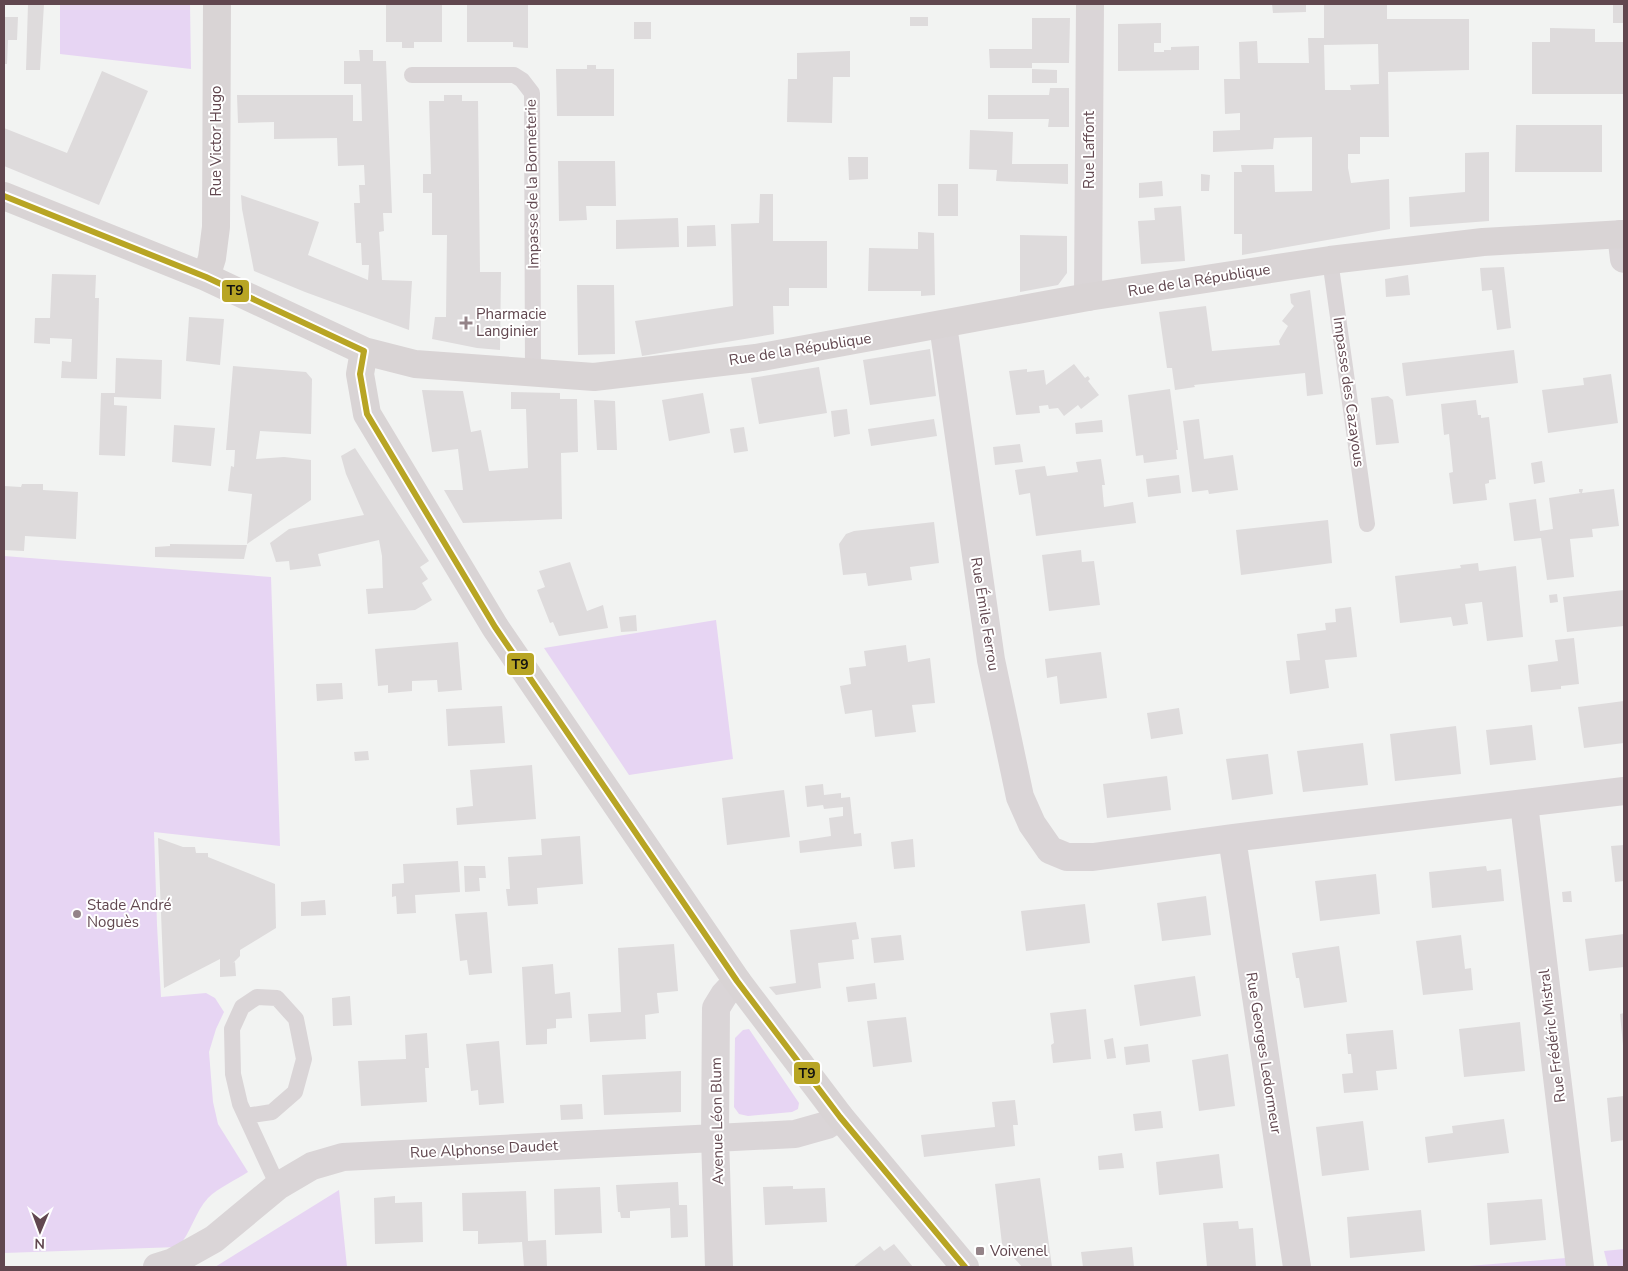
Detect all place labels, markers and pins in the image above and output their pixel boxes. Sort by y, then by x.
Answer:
place label: Pharmacie Langinier [476,304,547,341]
marker: Pharmacie Langinier [460,317,472,329]
place label: Stade André Noguès [87,895,171,932]
marker: Stade André Noguès [71,908,83,920]
place label: Voivenel [989,1241,1048,1261]
marker: Voivenel [974,1245,986,1257]

